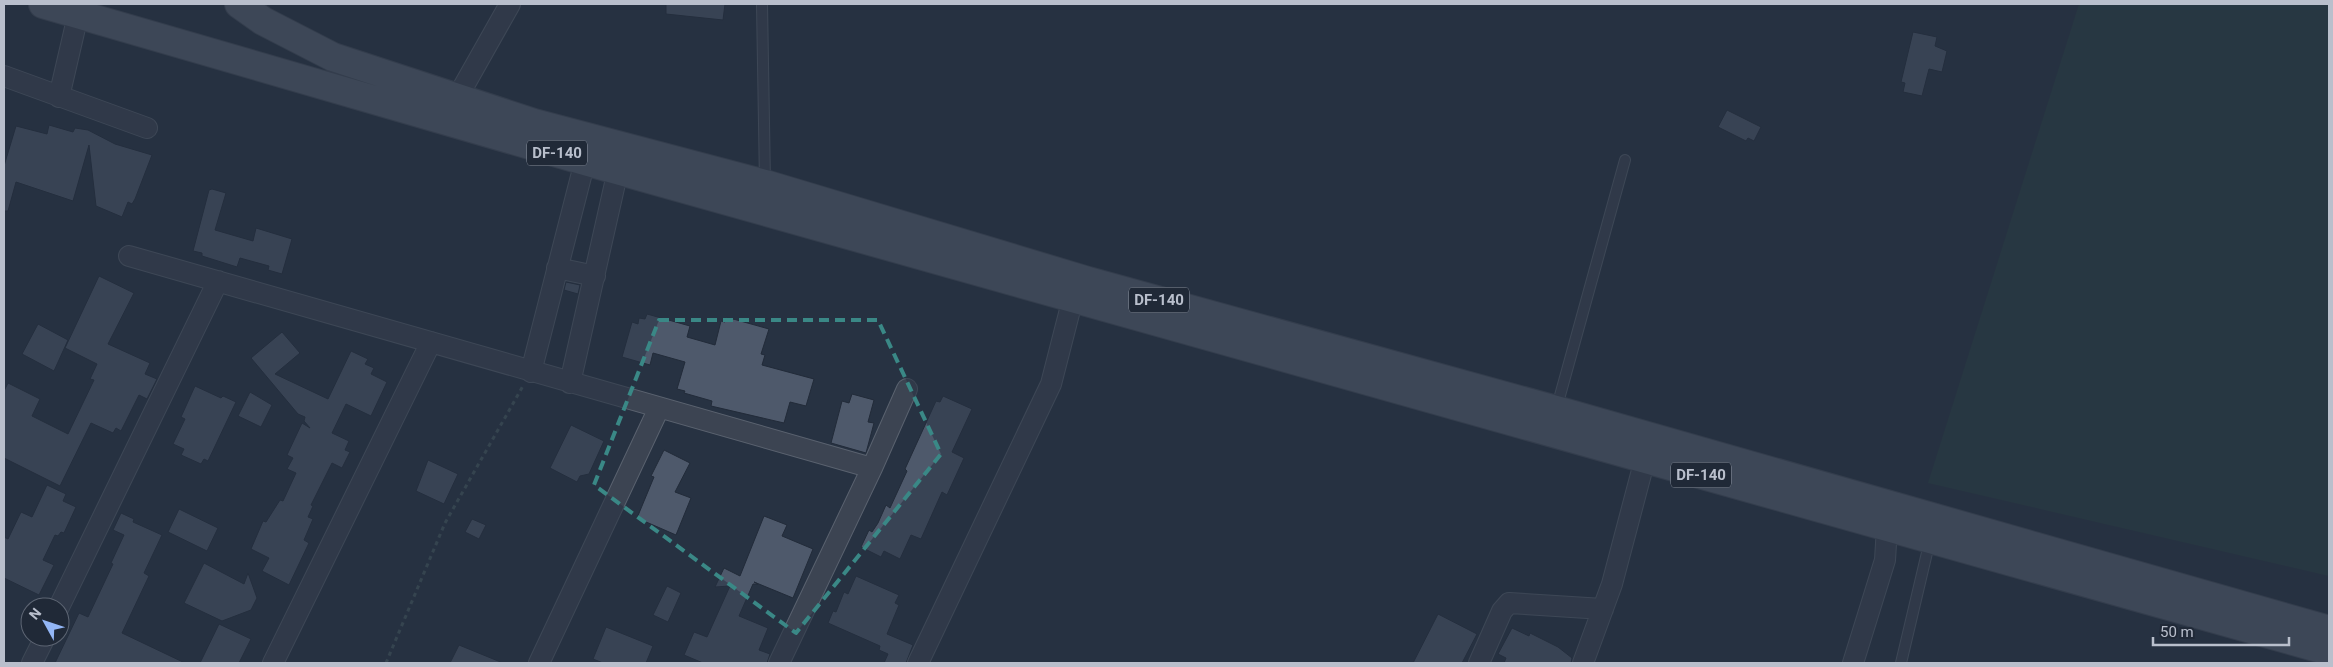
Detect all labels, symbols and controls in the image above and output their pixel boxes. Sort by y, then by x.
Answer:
road number: DF-140 [527,140,587,166]
road number: DF-140 [1129,288,1189,312]
road number: DF-140 [1671,462,1731,488]
north arrow [20,597,70,647]
text: N [26,605,44,623]
scale bar [2153,614,2289,646]
text: 50 m [2160,623,2194,641]

